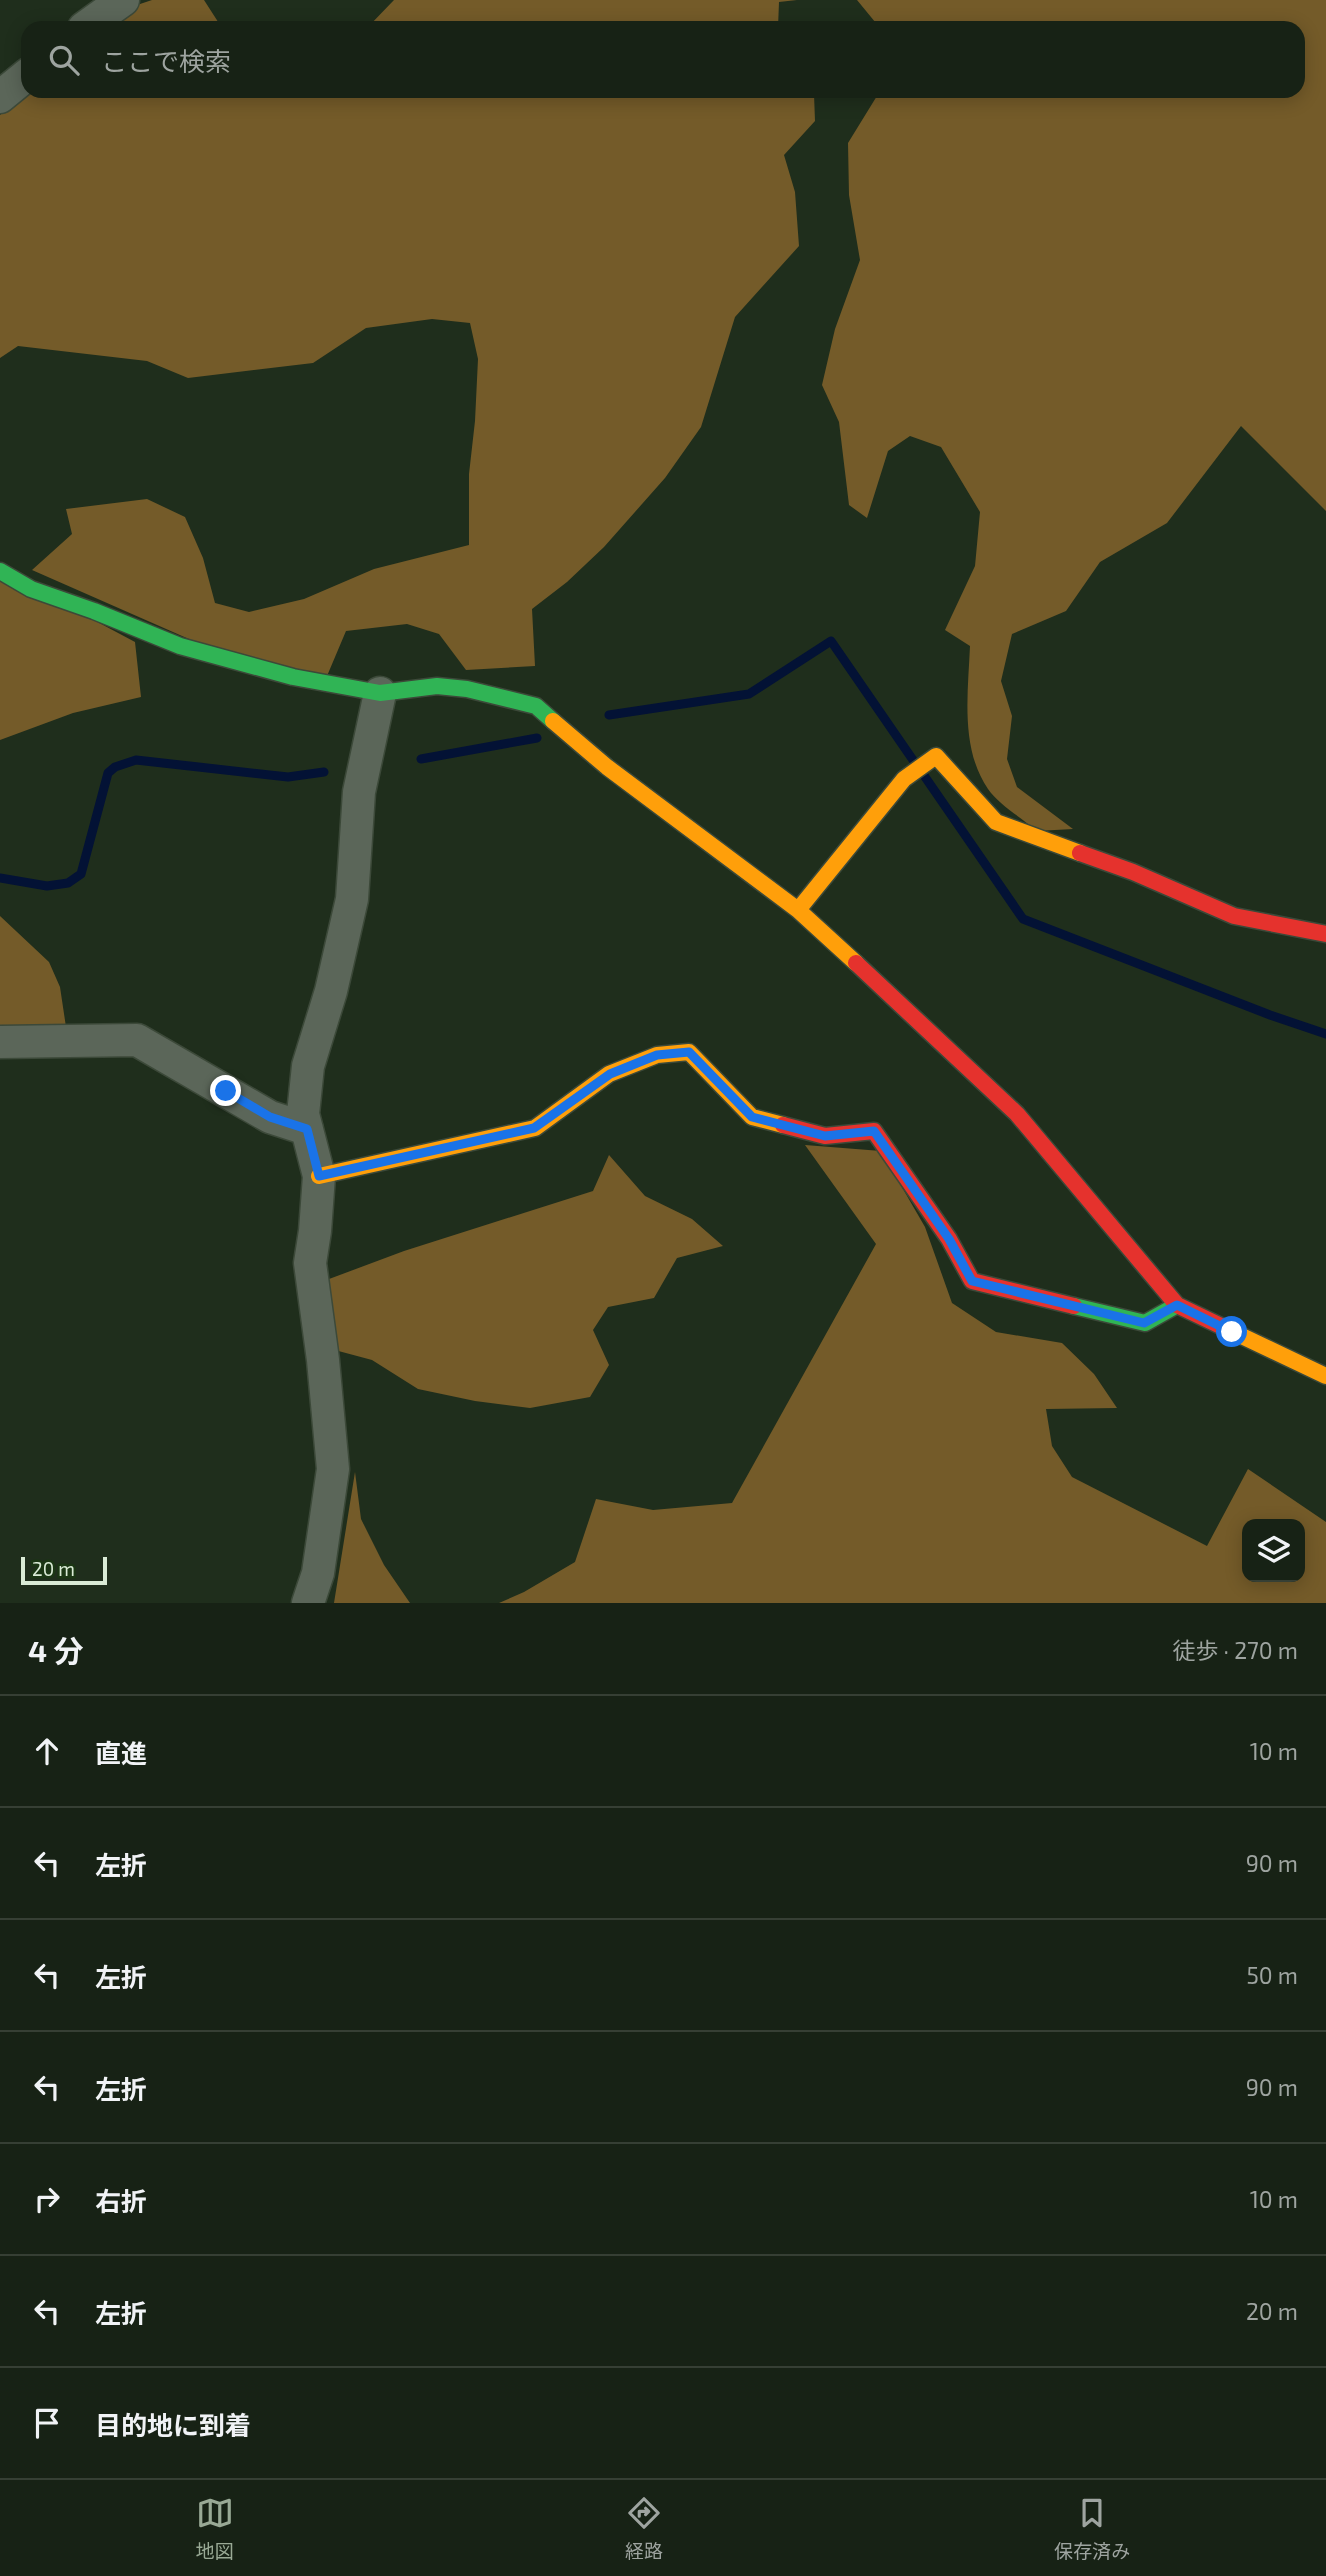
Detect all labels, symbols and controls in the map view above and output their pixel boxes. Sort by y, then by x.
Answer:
search box [21,21,1305,98]
icon: search [45,41,83,79]
text: ここで検索 [101,45,231,76]
route end [210,1075,241,1106]
route start [1216,1316,1247,1347]
map controls [1242,1519,1305,1582]
button: layers [1242,1519,1305,1582]
scale bar [21,1554,107,1586]
text: 20 m [32,1557,75,1580]
text: 4 分 [28,1632,84,1668]
text: 徒歩 · 270 m [1172,1636,1298,1664]
icon: ahead [28,1732,66,1770]
text: 直進 [95,1737,147,1768]
text: 10 m [1250,1737,1298,1765]
icon: left [28,1844,66,1882]
text: 左折 [95,1849,147,1880]
text: 90 m [1246,1849,1298,1877]
icon: left [28,1956,66,1994]
text: 左折 [95,1961,147,1992]
text: 50 m [1247,1961,1298,1989]
icon: left [28,2068,66,2106]
text: 左折 [95,2073,147,2104]
text: 90 m [1246,2073,1298,2101]
icon: right [28,2180,66,2218]
text: 右折 [95,2185,147,2216]
text: 10 m [1250,2185,1298,2213]
icon: left [28,2292,66,2330]
text: 左折 [95,2297,147,2328]
text: 20 m [1246,2297,1298,2325]
icon: arrive [28,2404,66,2442]
text: 目的地に到着 [95,2409,251,2440]
tab: 地図 [196,2494,234,2563]
tab: 経路 [625,2494,663,2563]
tab: 保存済み [1054,2494,1130,2563]

